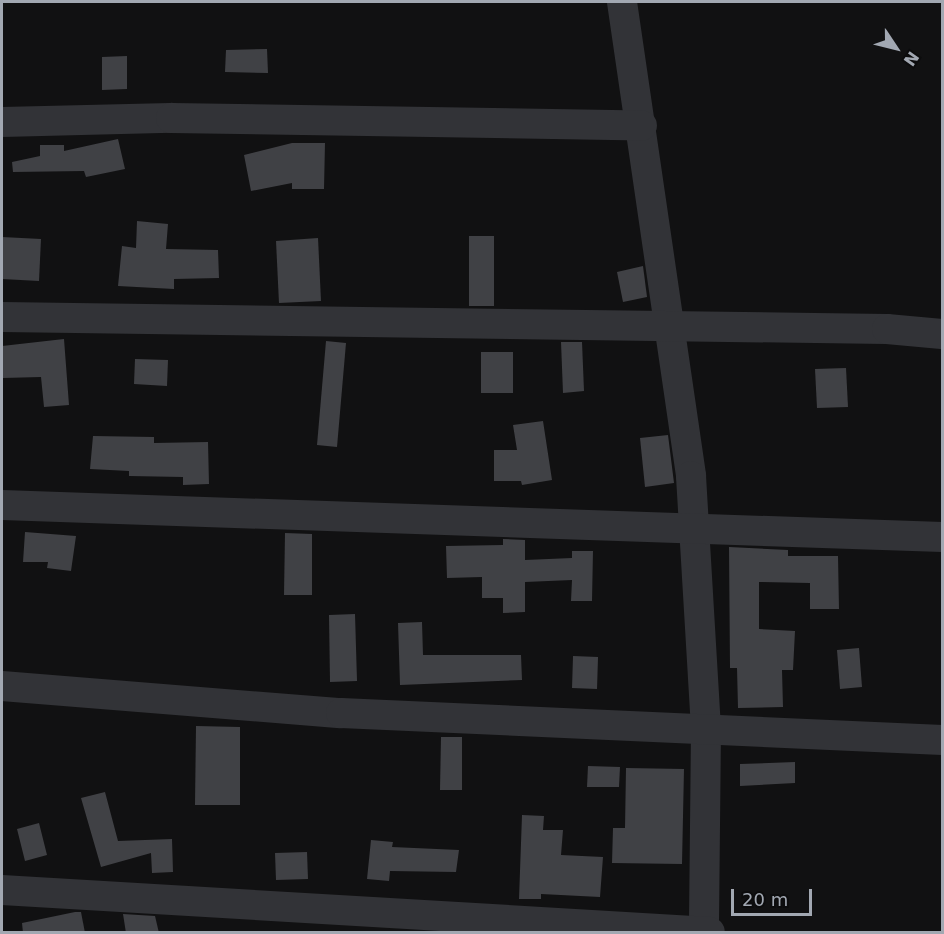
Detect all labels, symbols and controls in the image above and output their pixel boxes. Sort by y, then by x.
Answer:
north arrow [866,18,926,78]
text: N [900,48,923,70]
scale bar [734,877,815,915]
text: 20 m [742,889,788,910]

